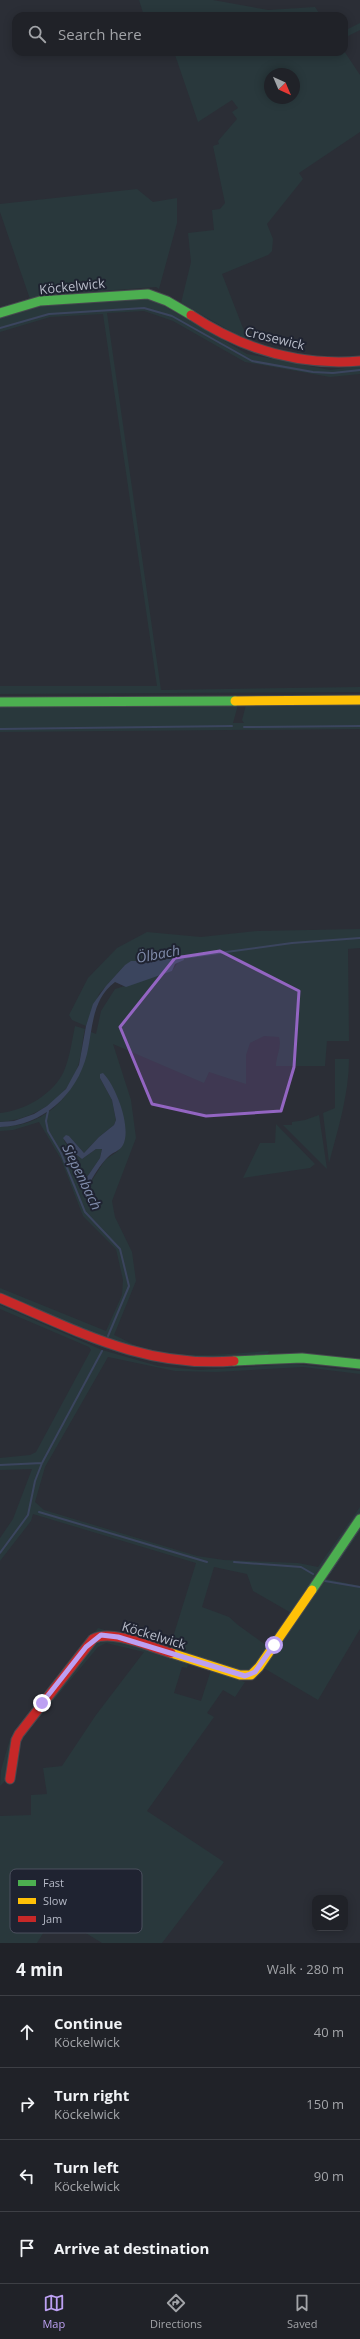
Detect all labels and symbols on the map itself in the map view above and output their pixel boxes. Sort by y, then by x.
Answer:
north arrow [264,68,300,104]
street label: Köckelwick [38,274,106,298]
street label: Crosewick [243,322,307,354]
water label: Ölbach [134,940,181,967]
water label: Siepenbach [58,1141,107,1213]
street label: Köckelwick [120,1617,188,1653]
route start [265,1636,283,1654]
route end [33,1694,51,1712]
legend [10,1869,142,1933]
text: Fast [43,1875,64,1890]
text: Slow [43,1893,67,1908]
text: Jam [42,1911,62,1926]

